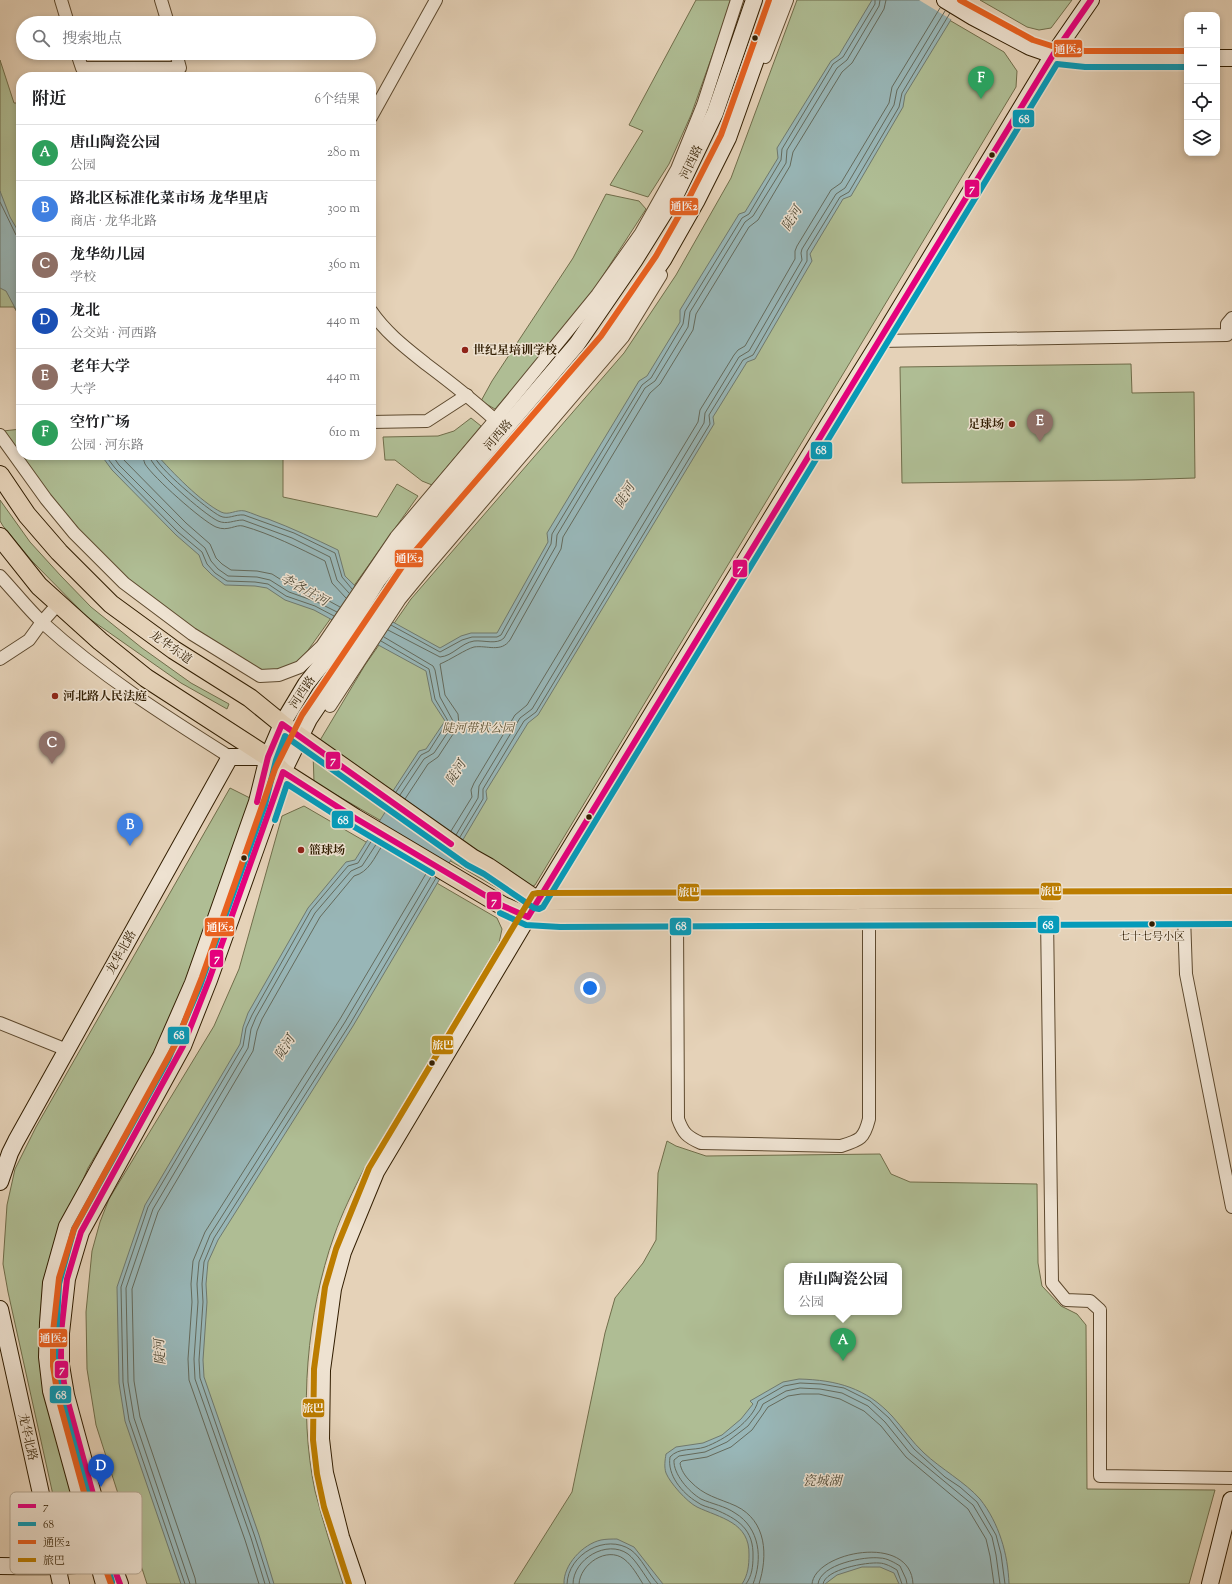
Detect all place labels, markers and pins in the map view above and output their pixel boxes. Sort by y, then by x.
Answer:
unlabelled marker [750,33,760,43]
pin: F [968,66,994,99]
unlabelled marker [987,150,997,160]
place label: 世纪星培训学校 [473,342,557,360]
marker: 世纪星培训学校 [460,345,470,355]
pin: E [1027,409,1053,442]
place label: 足球场 [968,416,1004,434]
marker: 足球场 [1007,419,1017,429]
place label: 河北路人民法庭 [63,688,147,706]
marker: 河北路人民法庭 [50,691,60,701]
pin: C [39,731,65,764]
unlabelled marker [584,812,594,822]
pin: B [117,813,143,846]
place label: 篮球场 [309,842,345,860]
marker: 篮球场 [296,845,306,855]
unlabelled marker [239,853,249,863]
marker: 七十七号小区 [1147,919,1157,929]
place label: 七十七号小区 [1119,929,1185,945]
unlabelled marker [427,1058,437,1068]
pin: A [830,1328,856,1361]
pin: D [88,1454,114,1487]

